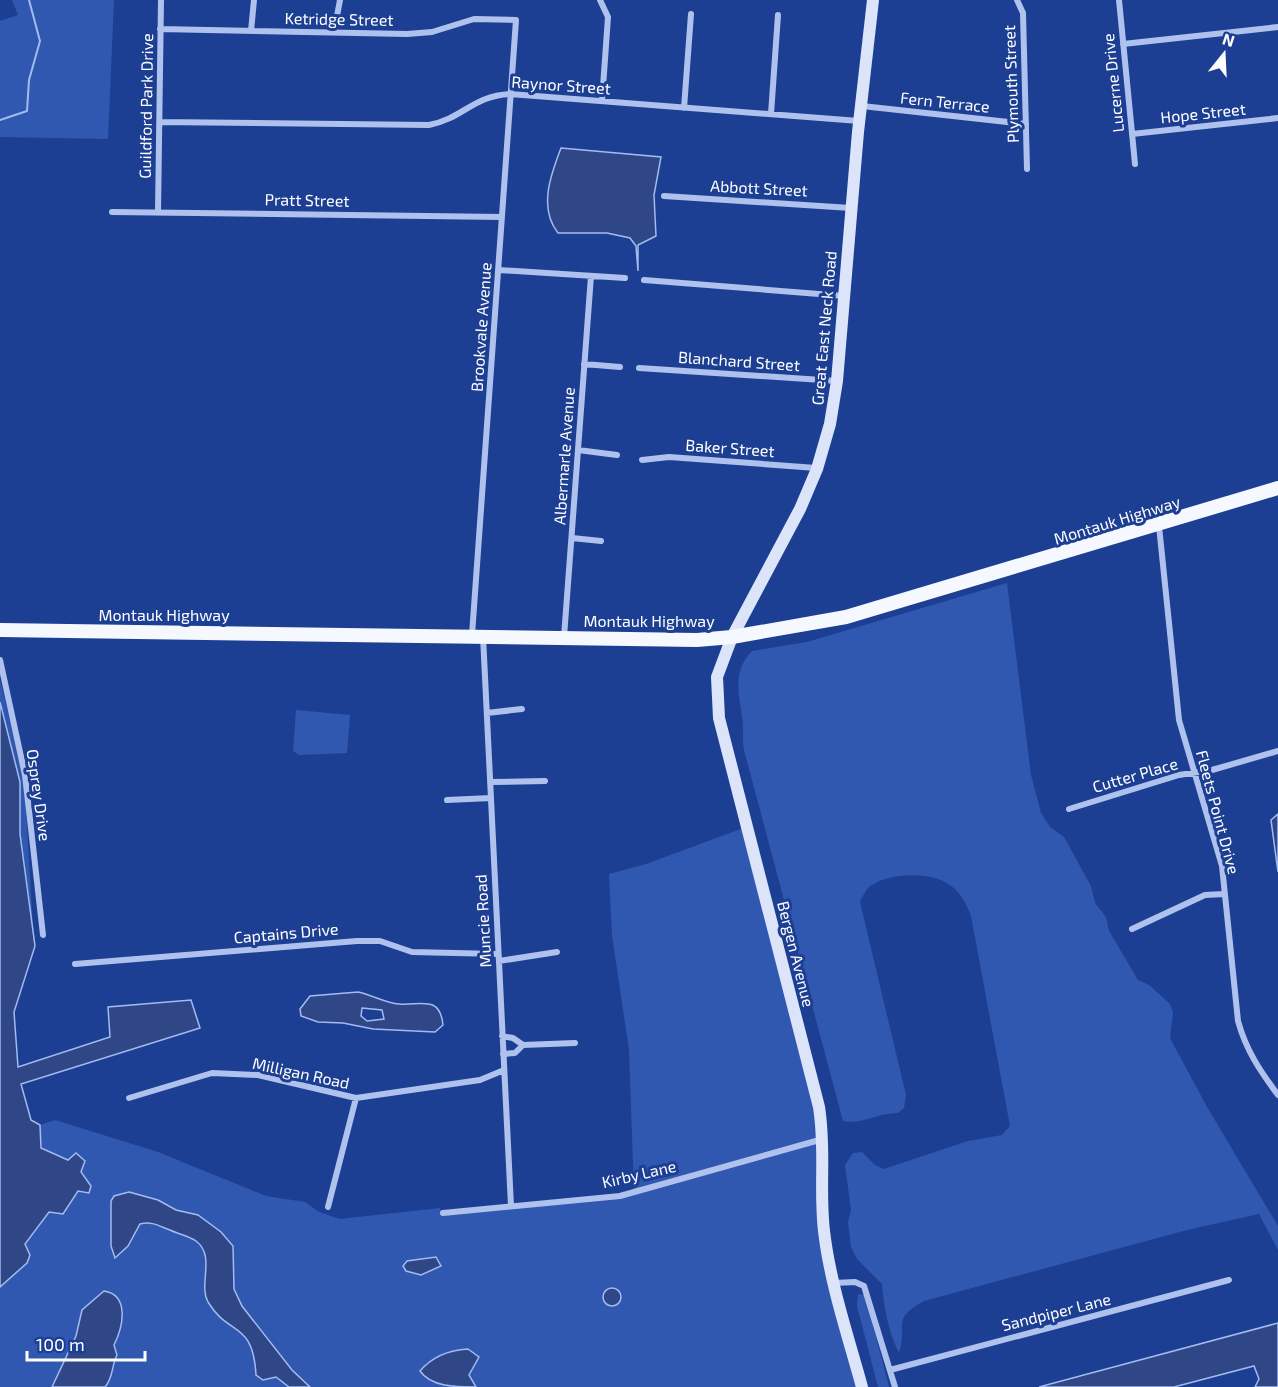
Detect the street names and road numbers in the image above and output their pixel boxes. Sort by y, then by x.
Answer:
street label: Ketridge Street [284,8,394,29]
street label: Plymouth Street [999,25,1022,143]
street label: Guildford Park Drive [135,33,156,179]
street label: Lucerne Drive [1098,33,1127,134]
street label: Raynor Street [511,72,611,97]
street label: Fern Terrace [899,87,991,116]
street label: Hope Street [1159,99,1247,126]
street label: Abbott Street [710,175,808,200]
street label: Pratt Street [264,189,350,210]
street label: Great East Neck Road [807,250,840,406]
street label: Brookvale Avenue [466,262,495,392]
street label: Blanchard Street [677,347,801,374]
street label: Albermarle Avenue [549,386,578,526]
street label: Baker Street [685,435,775,460]
street label: Montauk Highway [1051,491,1183,548]
street label: Montauk Highway [98,605,230,624]
street label: Montauk Highway [583,611,715,630]
street label: Osprey Drive [24,748,55,842]
street label: Fleets Point Drive [1193,748,1244,876]
street label: Cutter Place [1090,753,1180,796]
street label: Muncie Road [471,874,494,968]
street label: Bergen Avenue [774,899,819,1009]
street label: Captains Drive [233,918,339,947]
street label: Milligan Road [251,1053,351,1092]
street label: Kirby Lane [600,1156,678,1191]
street label: Sandpiper Lane [999,1289,1112,1334]

